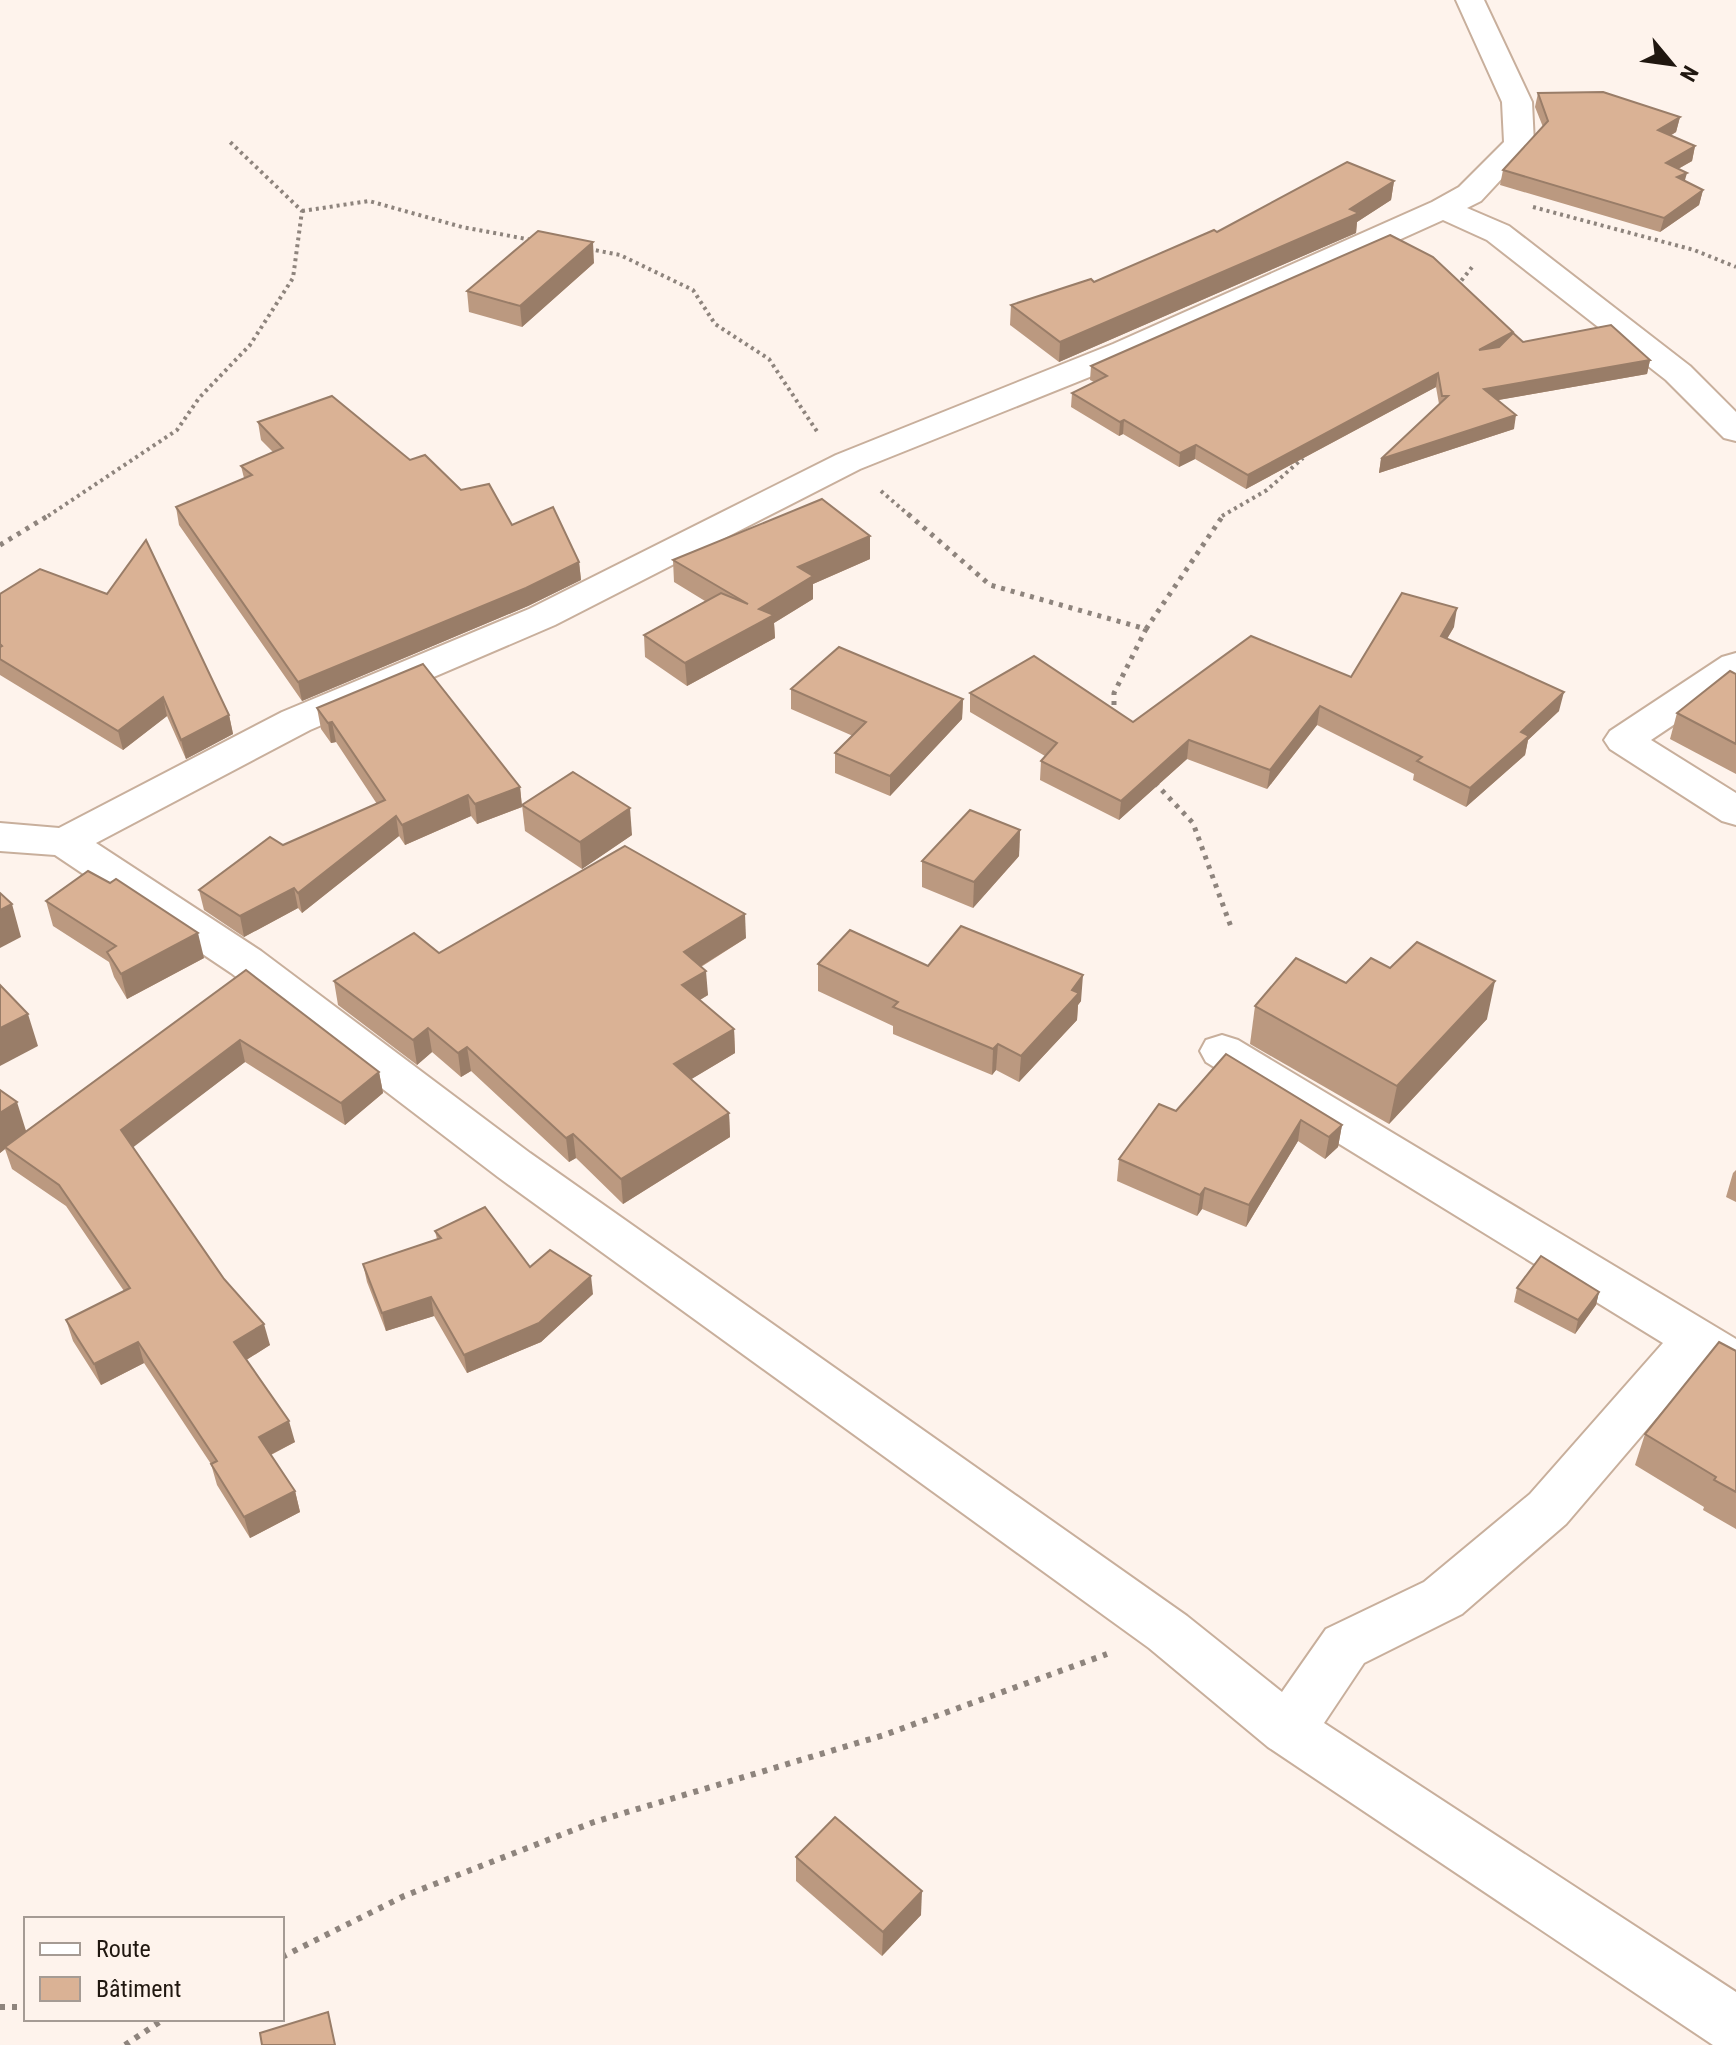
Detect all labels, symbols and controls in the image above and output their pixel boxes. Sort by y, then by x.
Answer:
north arrow [1632,24,1712,104]
text: N [1675,61,1703,85]
legend [24,1917,284,2021]
text: Route [96,1935,151,1963]
text: Bâtiment [96,1975,181,2003]

